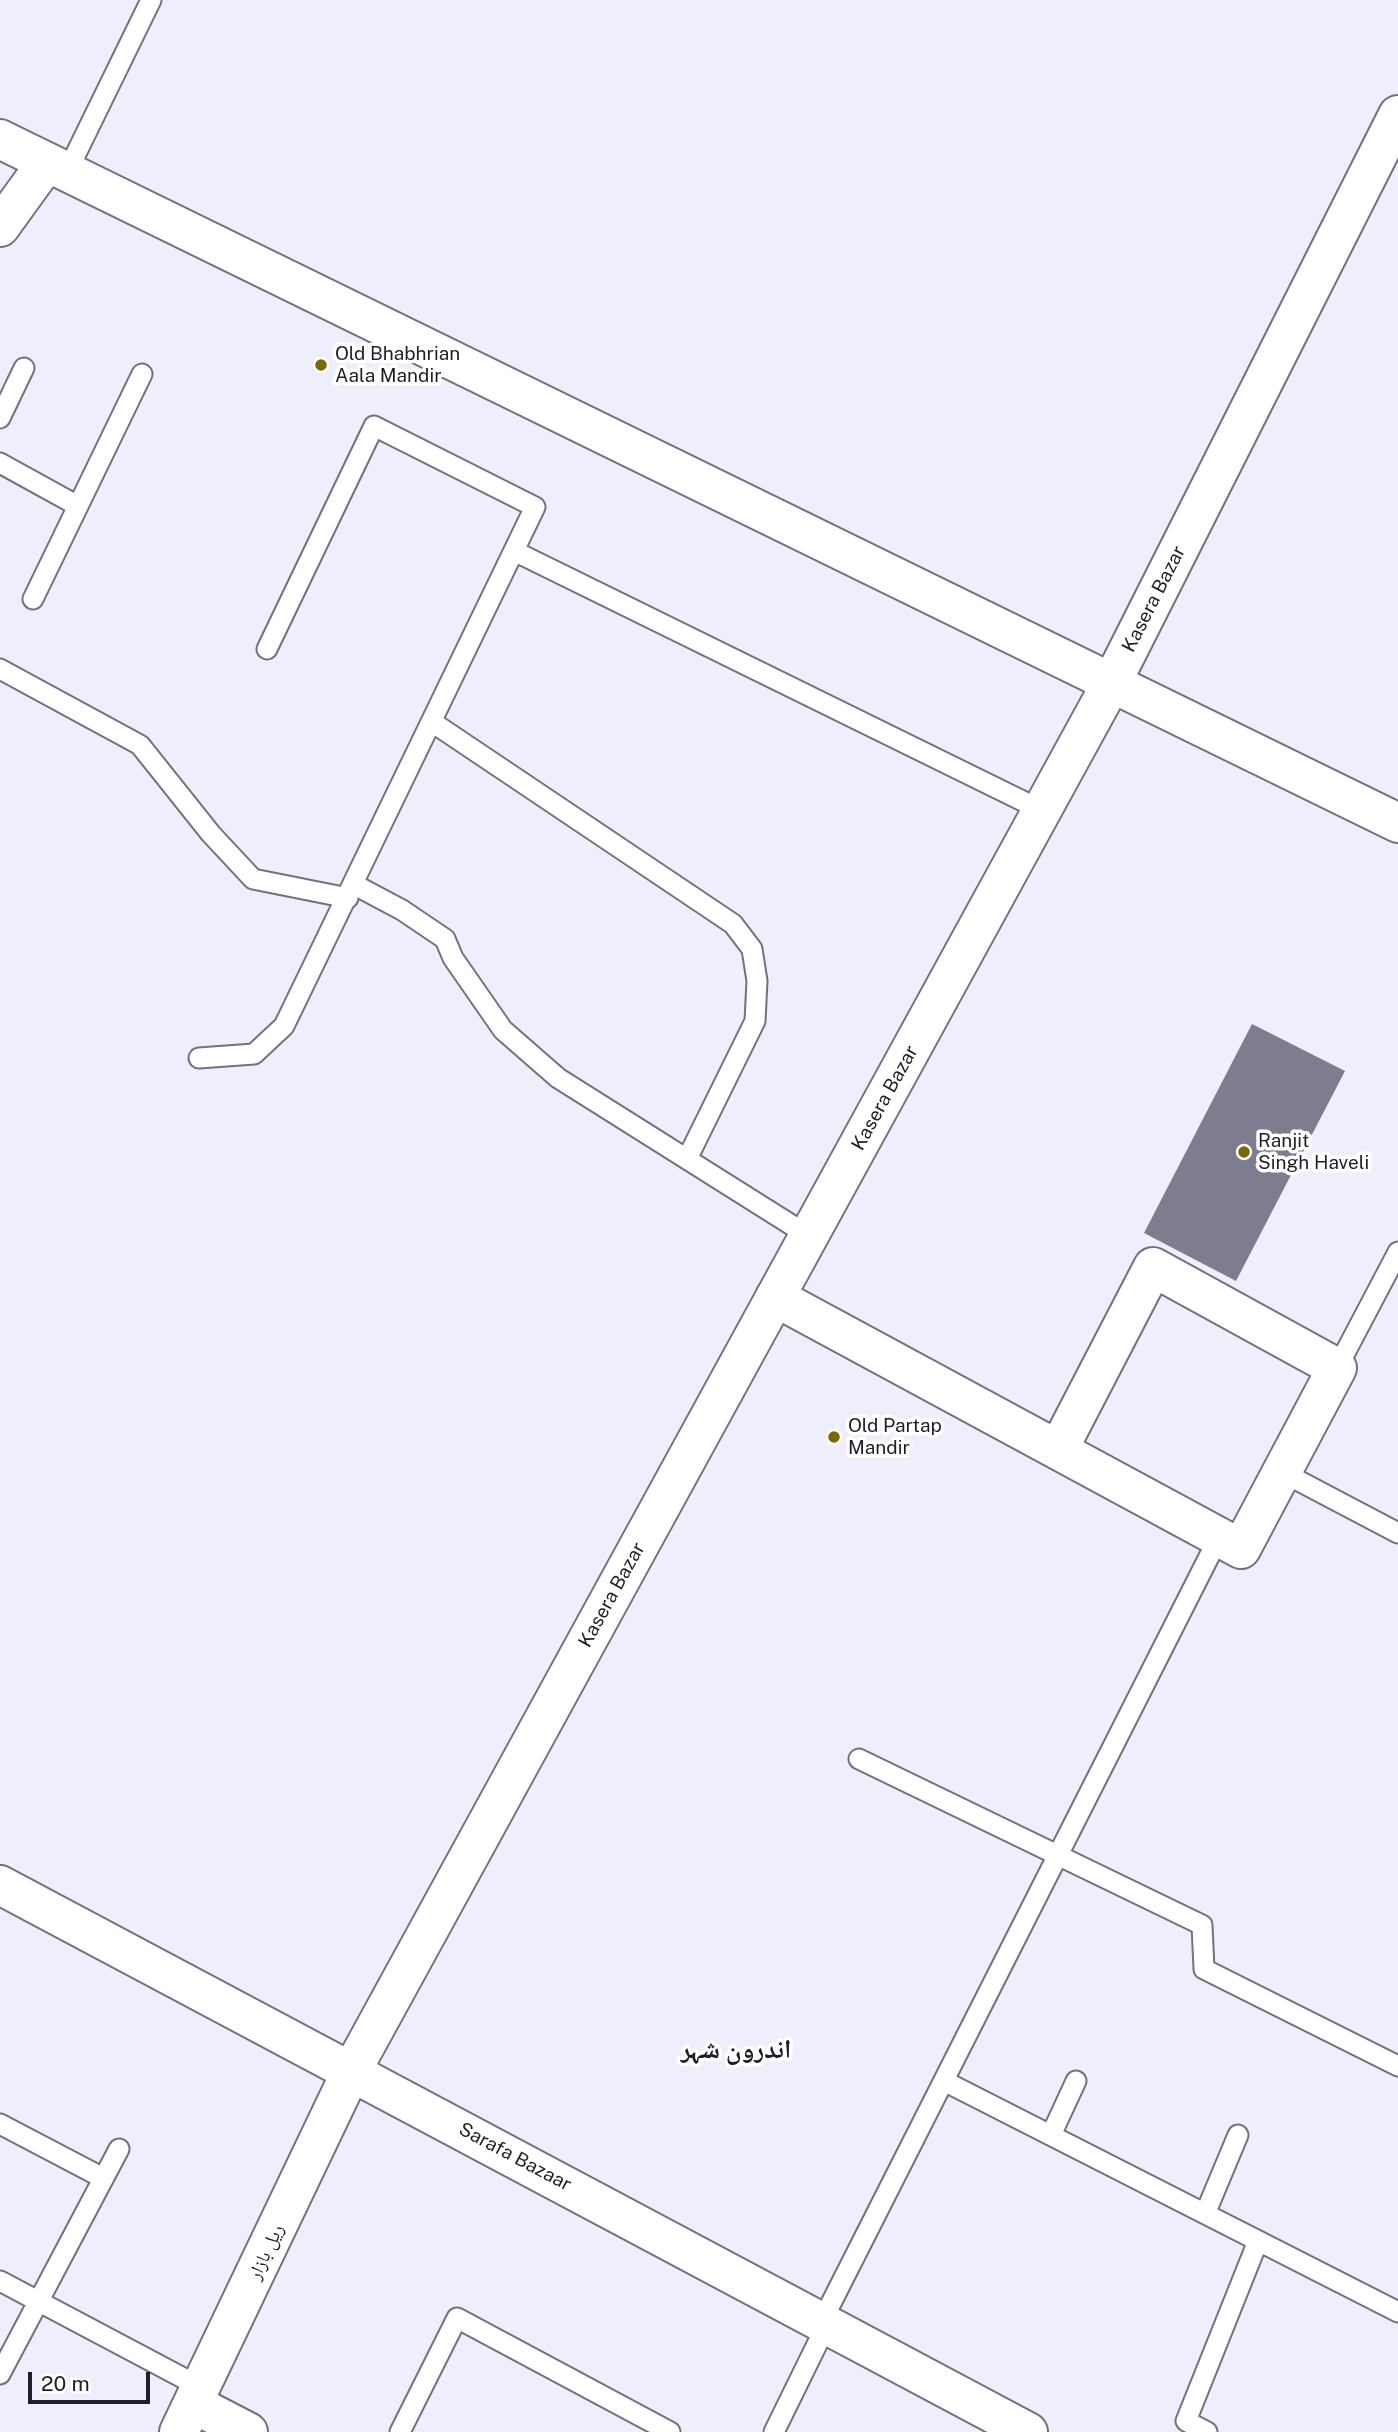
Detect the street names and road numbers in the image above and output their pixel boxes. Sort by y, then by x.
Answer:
street label: Kasera Bazar [1117,542,1191,656]
street label: Kasera Bazar [847,1042,923,1154]
street label: Kasera Bazar [574,1539,650,1651]
street label: Sarafa Bazaar [455,2118,575,2196]
street label: ریل بازار [243,2220,289,2284]

